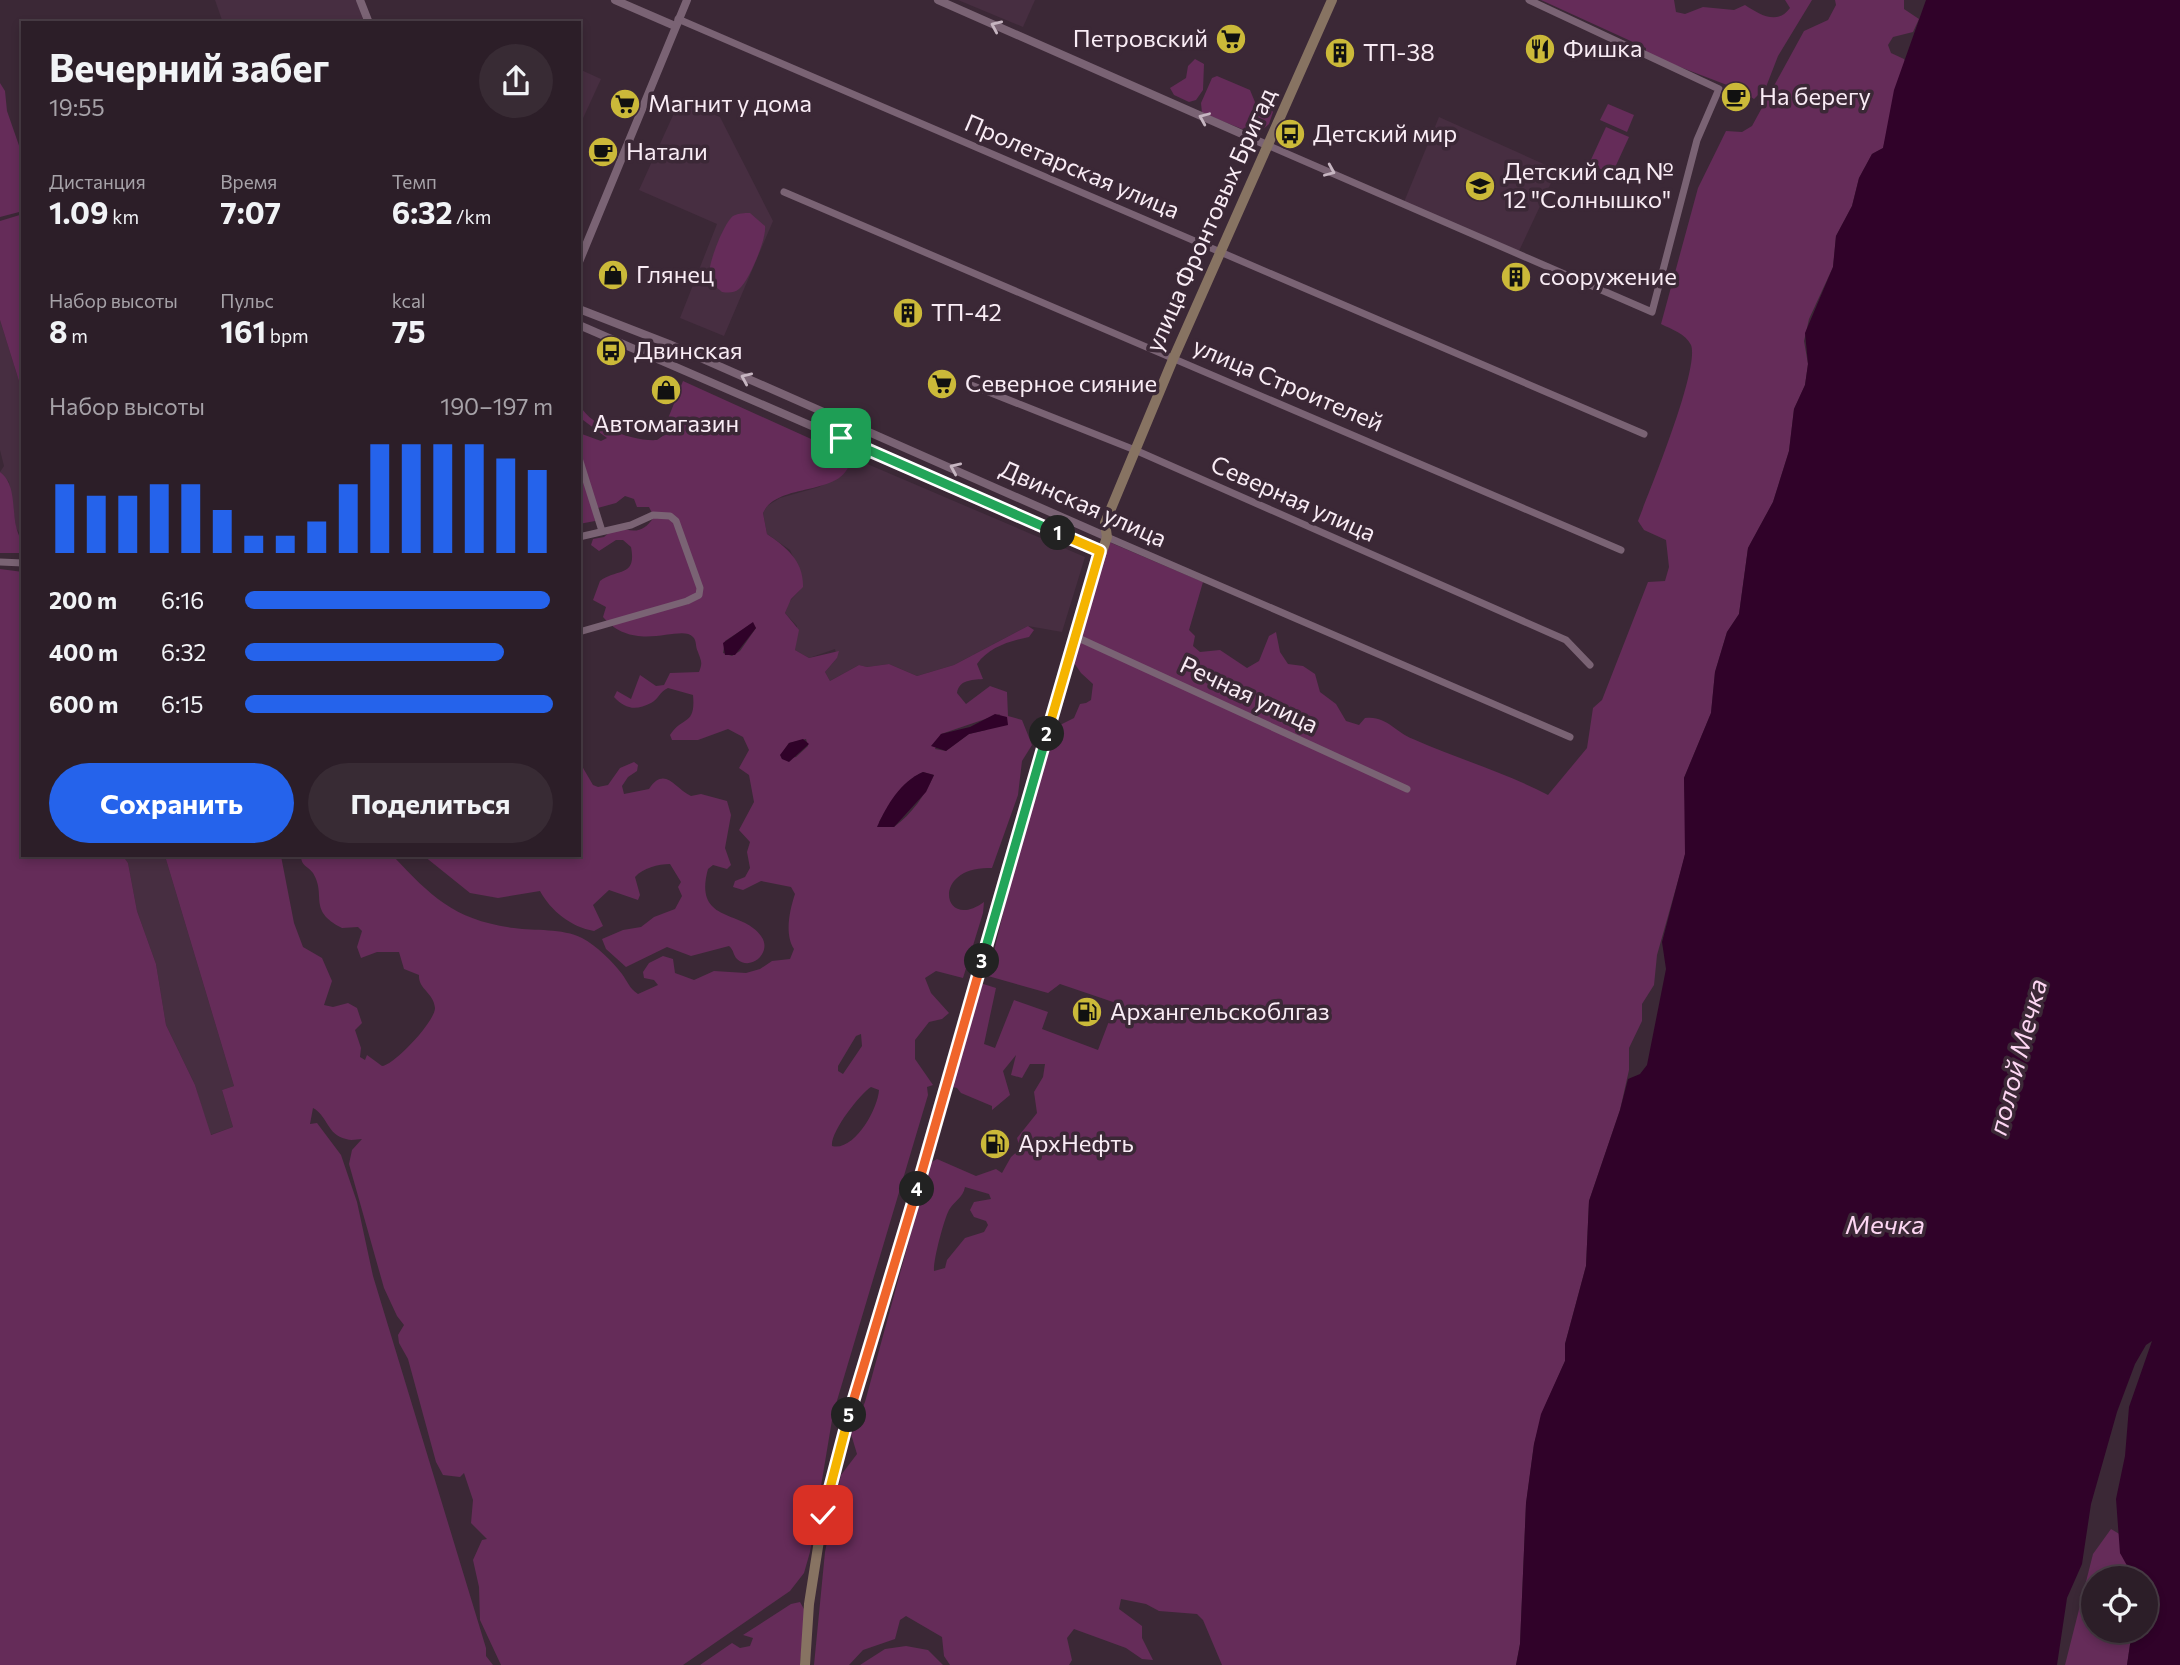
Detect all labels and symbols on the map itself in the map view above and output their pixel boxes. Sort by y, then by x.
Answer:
one-way arrow [991,21,1003,35]
supermarket icon: Петровский [1214,22,1248,56]
place label: Петровский [1073,23,1208,52]
restaurant icon: Фишка [1523,32,1557,66]
place label: Фишка [1563,33,1642,62]
building icon: ТП-38 [1323,36,1357,70]
place label: ТП-38 [1363,37,1435,66]
cafe icon: На берегу [1719,80,1753,114]
place label: На берегу [1759,81,1871,110]
street label: улица Фронтовых Бригад [1138,83,1281,356]
supermarket icon: Магнит у дома [608,87,642,121]
place label: Магнит у дома [648,88,812,117]
street label: Пролетарская улица [961,107,1184,224]
one-way arrow [1199,112,1211,126]
bus stop icon: Детский мир [1273,117,1307,151]
place label: Детский мир [1313,118,1457,147]
cafe icon: Натали [586,135,620,169]
place label: Натали [626,136,708,165]
place label: Детский сад № 12 "Солнышко" [1503,156,1674,213]
one-way arrow [1323,163,1335,177]
school or university icon: Детский сад № 12 "Солнышко" [1463,169,1497,203]
shop icon: Глянец [596,258,630,292]
place label: Глянец [636,259,714,288]
building icon: сооружение [1499,260,1533,294]
place label: сооружение [1539,261,1677,290]
building icon: ТП-42 [891,296,925,330]
place label: ТП-42 [931,297,1002,326]
street label: улица Строителей [1189,330,1388,437]
bus stop icon: Двинская [594,334,628,368]
place label: Двинская [634,335,743,364]
supermarket icon: Северное сияние [925,367,959,401]
place label: Северное сияние [965,368,1157,397]
one-way arrow [741,372,754,386]
shop icon: Автомагазин [649,373,683,407]
place label: Автомагазин [593,408,739,437]
pin [811,408,871,468]
street label: Северная улица [1207,448,1381,547]
street label: Двинская улица [996,453,1171,552]
one-way arrow [950,462,962,476]
pin: 1 [1040,516,1076,550]
street label: Речная улица [1176,649,1323,738]
pin: 2 [1030,716,1064,752]
pin: 3 [964,944,1000,978]
water label: полой Мечка [1981,975,2052,1138]
fuel station icon: Архангельскоблгаз [1070,995,1104,1029]
place label: Архангельскоблгаз [1110,996,1330,1025]
fuel station icon: АрхНефть [978,1127,1012,1161]
place label: АрхНефть [1018,1128,1134,1157]
pin: 4 [900,1172,934,1206]
water label: Мечка [1845,1208,1925,1239]
pin: 5 [832,1398,866,1432]
pin [793,1485,853,1545]

